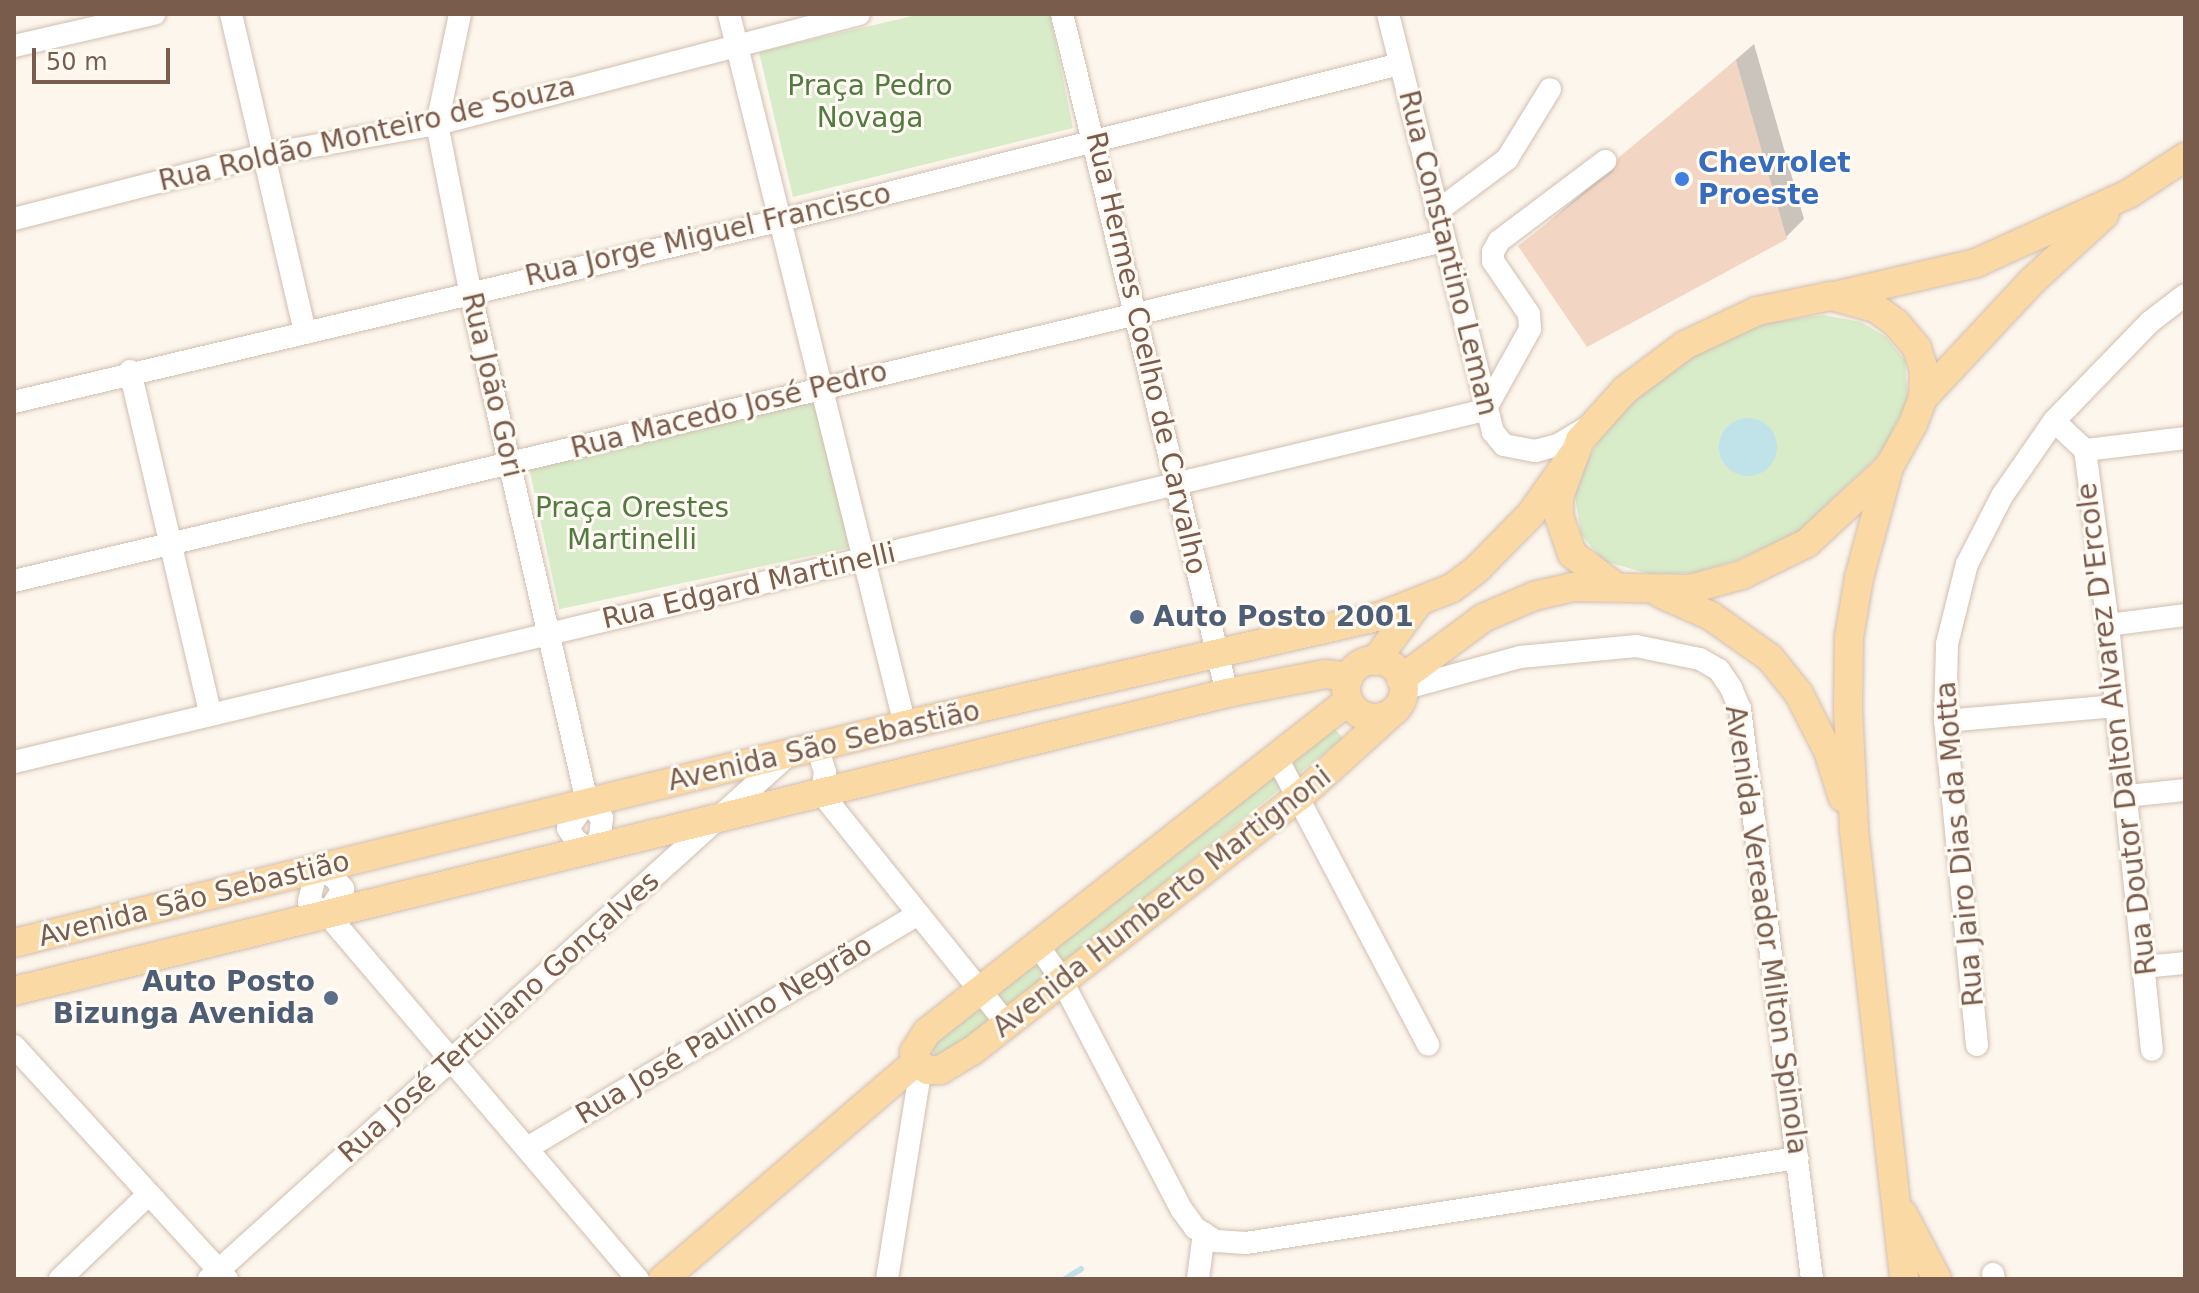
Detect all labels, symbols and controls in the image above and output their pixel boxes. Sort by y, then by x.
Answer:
scale bar [36,32,174,82]
text: 50 m [46,48,108,76]
park label: Praça Pedro Novaga [787,69,953,135]
street label: Rua Roldão Monteiro de Souza [155,70,579,198]
street label: Rua Constantino Leman [1391,87,1505,419]
street label: Rua Hermes Coelho de Carvalho [1079,128,1213,578]
place label: Chevrolet Proeste [1698,146,1851,212]
marker: Chevrolet Proeste [1673,170,1691,188]
street label: Rua Jorge Miguel Francisco [522,177,894,293]
street label: Rua João Gori [454,289,530,481]
street label: Rua Macedo José Pedro [567,354,891,466]
street label: Rua Doutor Dalton Alvarez D'Ercole [2070,481,2164,977]
park label: Praça Orestes Martinelli [535,491,729,557]
street label: Rua Edgard Martinelli [599,536,899,636]
place label: Auto Posto 2001 [1153,600,1414,634]
marker: Auto Posto 2001 [1128,608,1146,626]
street label: Rua Jairo Dias da Motta [1929,680,1991,1008]
street label: Avenida São Sebastião [665,694,983,798]
street label: Avenida Vereador Milton Spinola [1718,703,1814,1157]
street label: Avenida Humberto Martignoni [986,759,1338,1045]
street label: Avenida São Sebastião [35,844,353,954]
street label: Rua José Tertuliano Gonçalves [332,864,666,1170]
street label: Rua José Paulino Negrão [570,928,878,1132]
place label: Auto Posto Bizunga Avenida [53,965,315,1031]
marker: Auto Posto Bizunga Avenida [322,989,340,1007]

